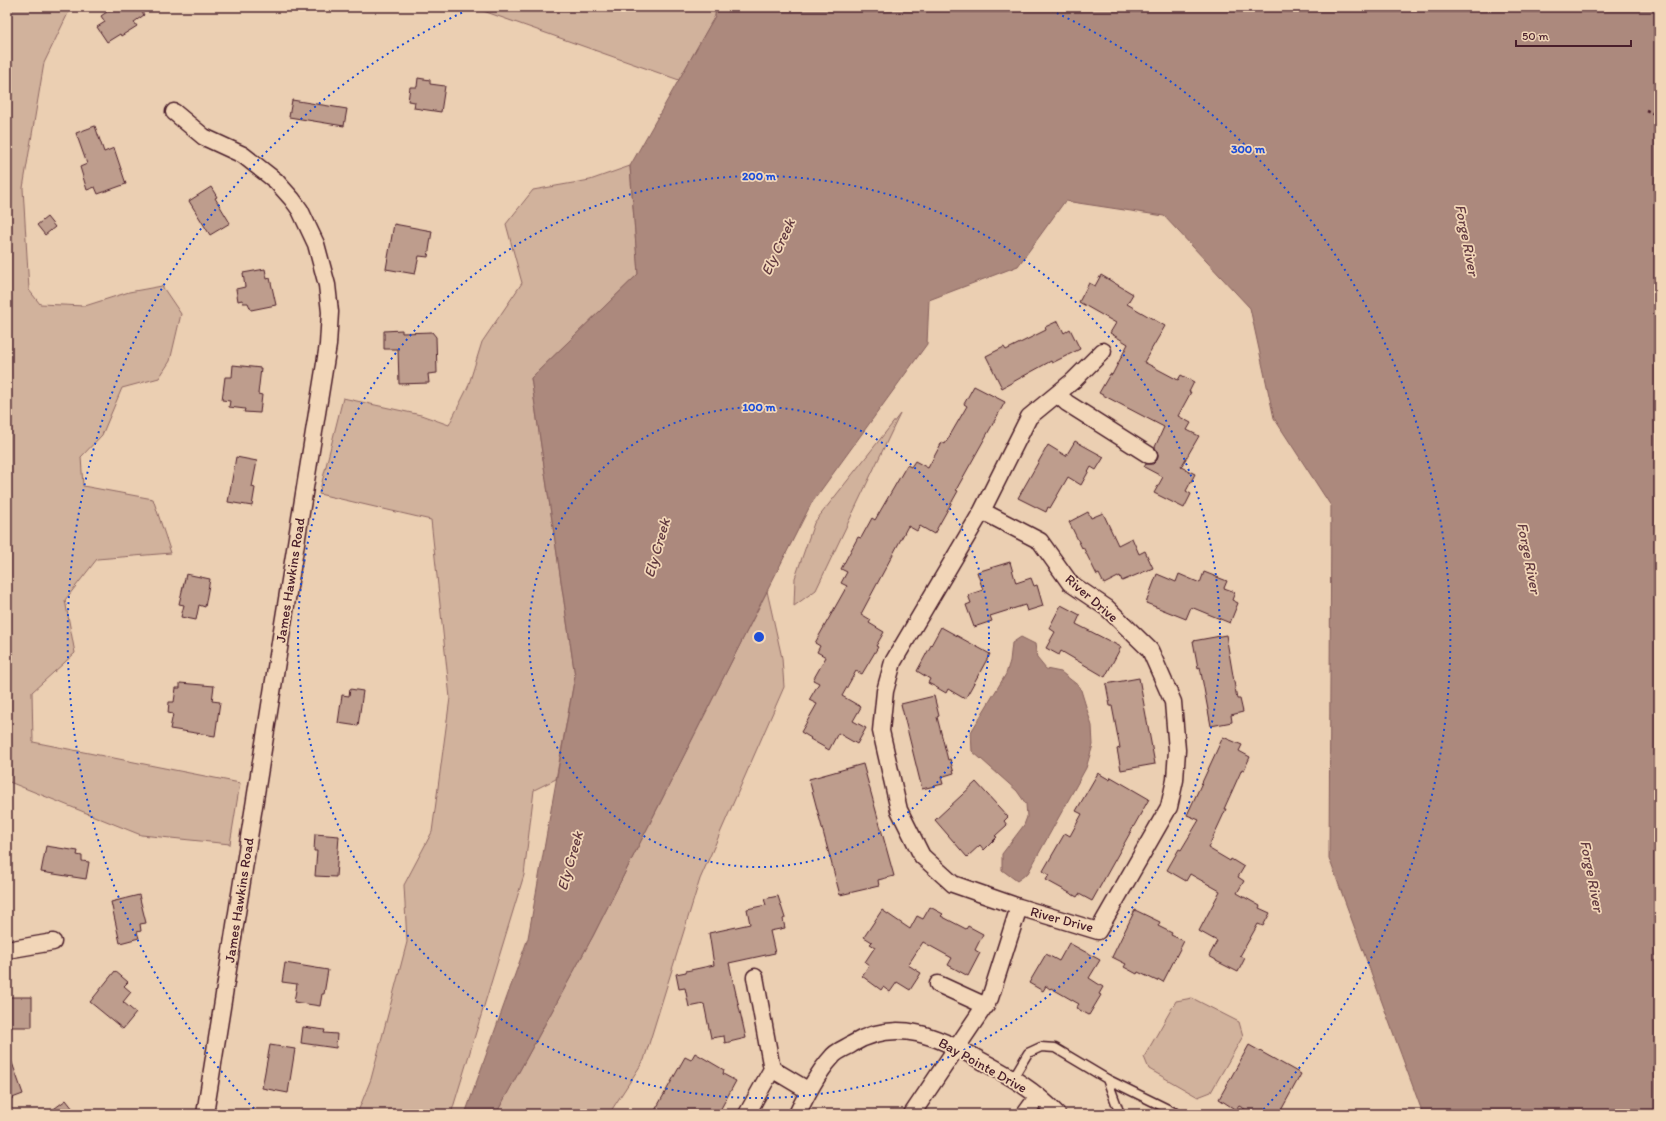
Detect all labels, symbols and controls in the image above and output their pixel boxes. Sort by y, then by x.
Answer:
scale bar [1516,22,1631,48]
text: 50 m [1522,29,1548,43]
text: 300 m [1231,142,1266,156]
text: 200 m [742,169,777,183]
water label: Forge River [1451,203,1483,279]
water label: Ely Creek [757,215,799,278]
text: 100 m [742,400,776,414]
water label: Ely Creek [640,515,674,580]
street label: James Hawkins Road [272,516,309,644]
water label: Forge River [1513,521,1545,597]
street label: River Drive [1062,571,1122,626]
centre of rings [752,630,766,644]
water label: Ely Creek [553,828,587,893]
street label: James Hawkins Road [221,836,258,964]
water label: Forge River [1576,839,1608,915]
street label: River Drive [1028,903,1096,936]
street label: Bay Pointe Drive [935,1034,1030,1097]

